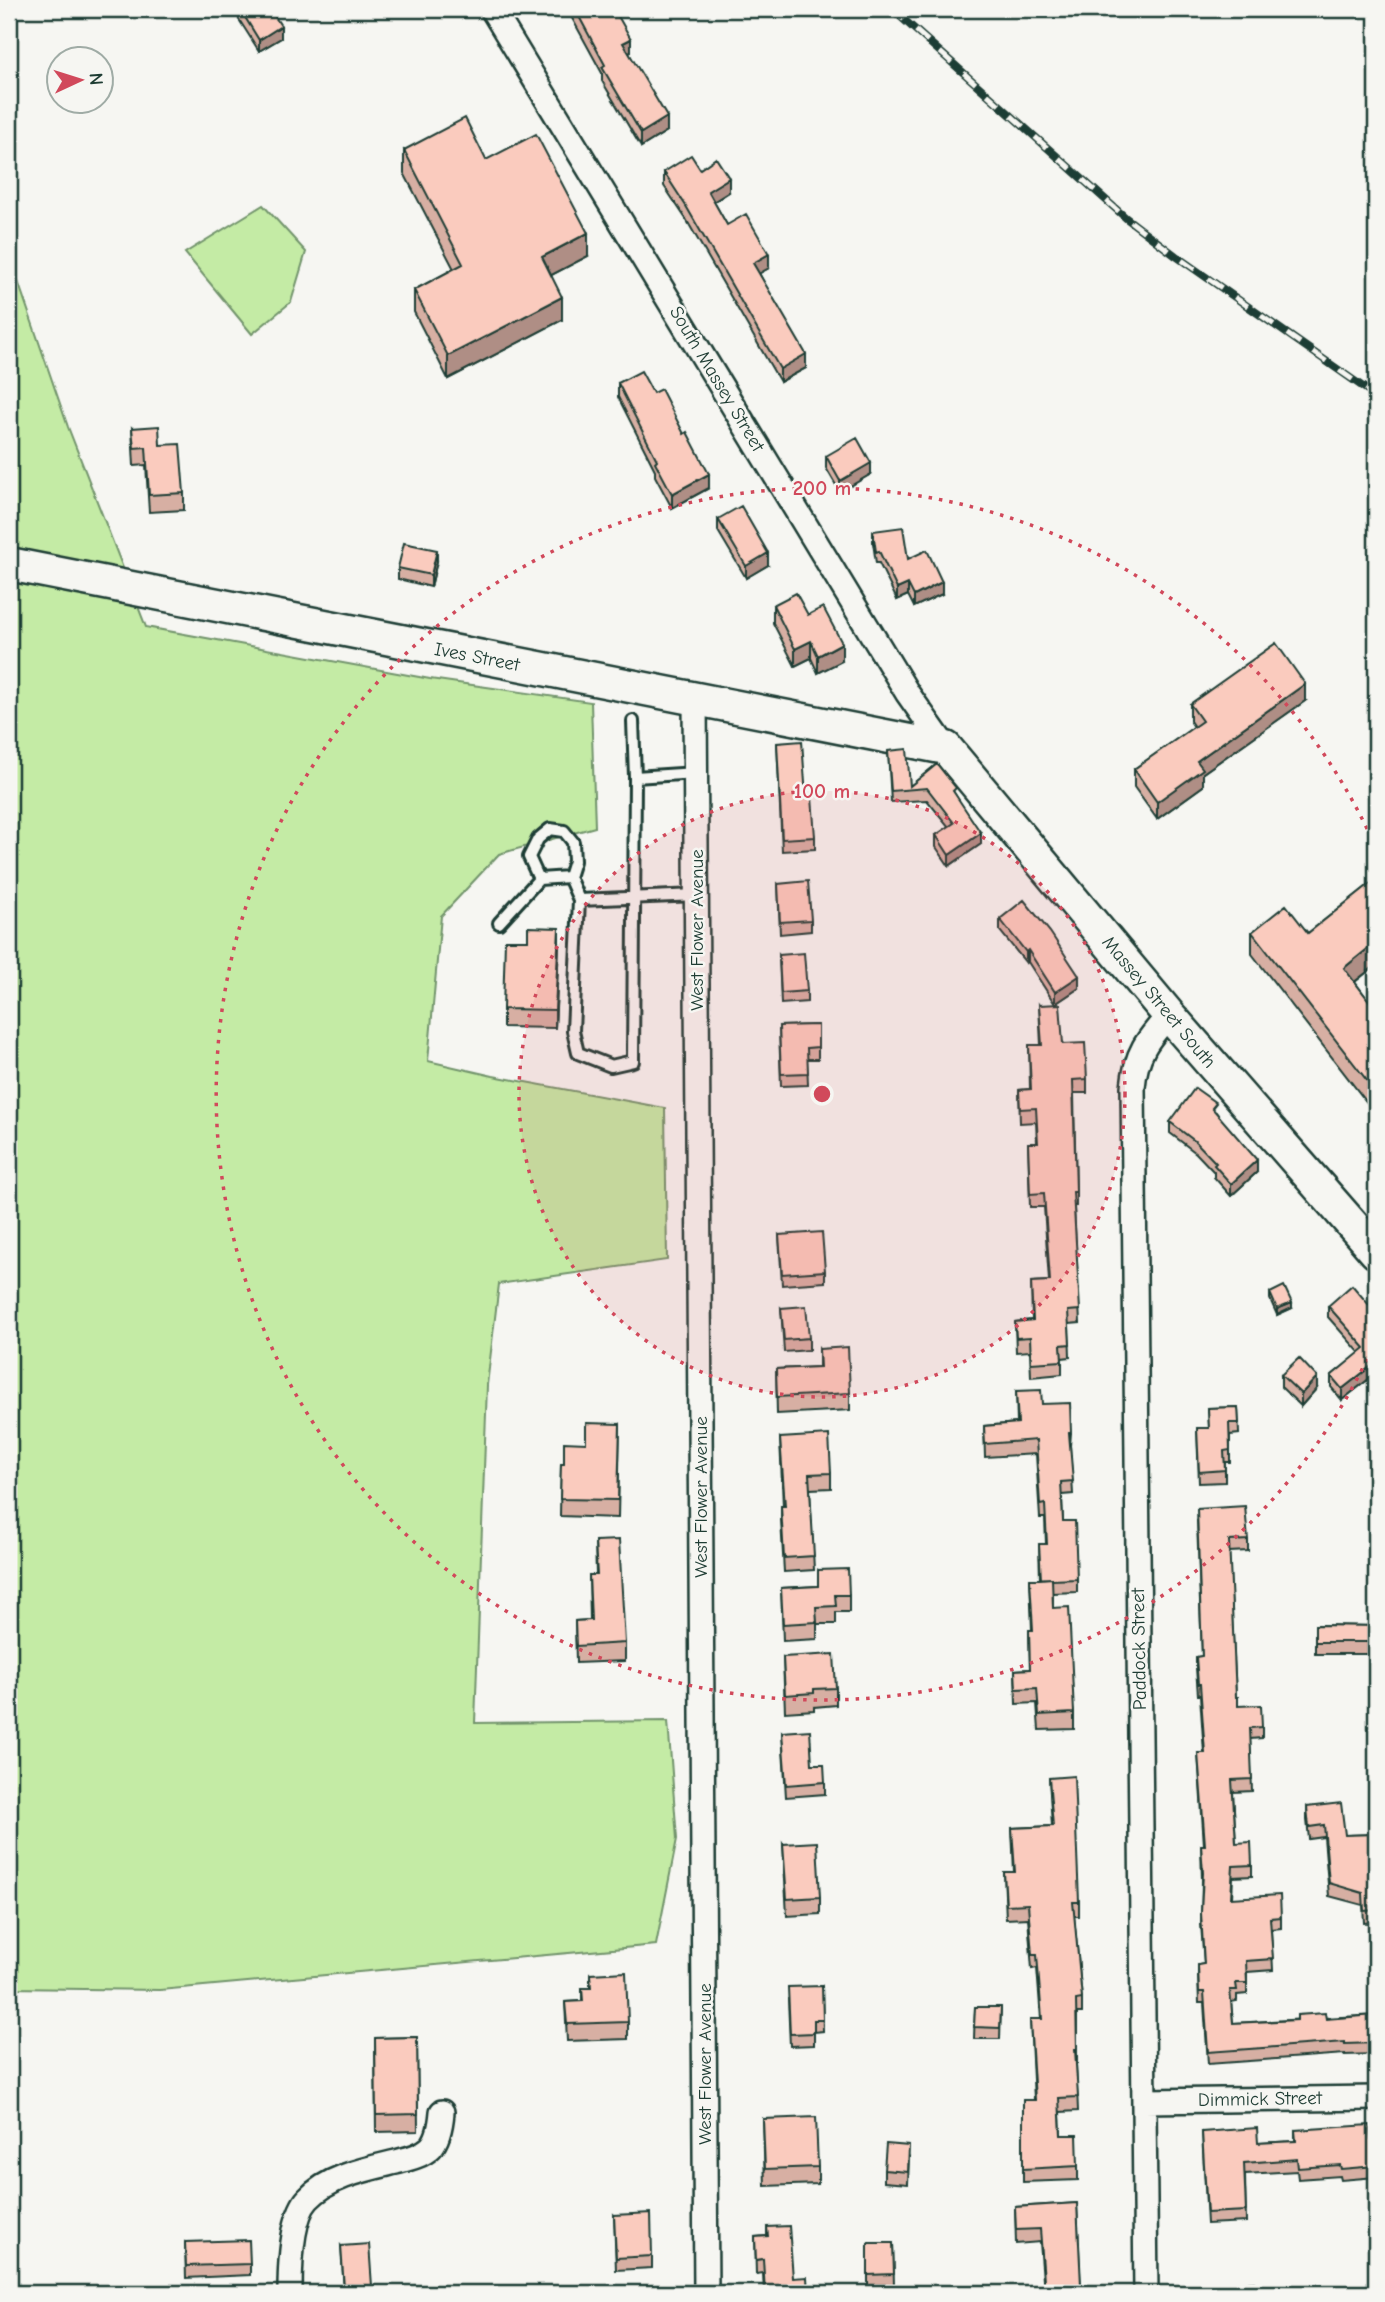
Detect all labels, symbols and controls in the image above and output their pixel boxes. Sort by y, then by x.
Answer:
north arrow [46,46,116,116]
text: N [85,72,107,86]
street label: South Massey Street [665,302,769,456]
text: 200 m [793,476,851,500]
street label: Ives Street [433,638,522,676]
text: 100 m [794,779,850,803]
street label: West Flower Avenue [686,849,708,1011]
street label: Massey Street South [1097,931,1221,1073]
centre of rings [810,1082,834,1106]
street label: West Flower Avenue [690,1416,712,1578]
street label: Paddock Street [1127,1587,1151,1710]
street label: West Flower Avenue [694,1983,716,2145]
street label: Dimmick Street [1198,2087,1323,2111]

